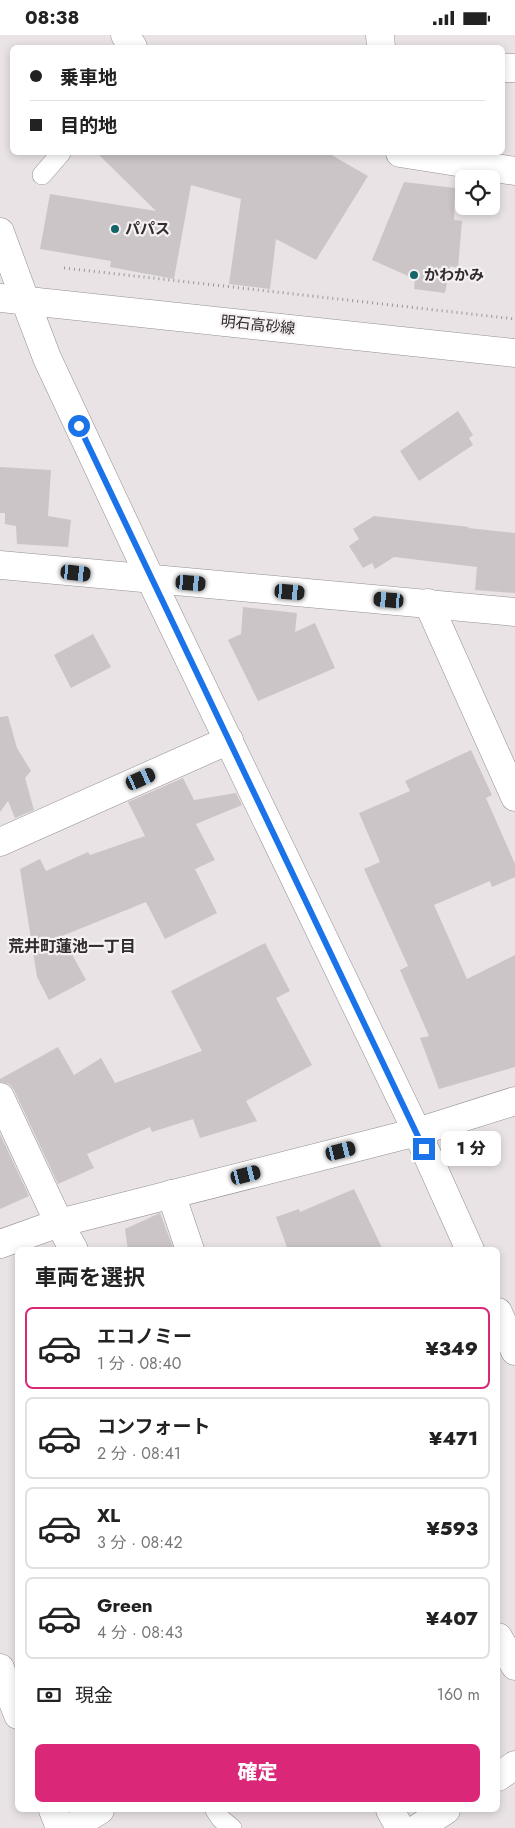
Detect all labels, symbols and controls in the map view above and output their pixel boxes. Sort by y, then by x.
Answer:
text: 08:38 [25,4,79,31]
text: 乗車地 [60,64,117,91]
text: 目的地 [60,112,117,139]
map controls [455,170,500,215]
button: locate [455,170,500,215]
place label: パパス [125,218,170,240]
marker: パパス [109,223,121,235]
place label: かわかみ [424,264,484,286]
marker: かわかみ [408,269,420,281]
street label: 明石高砂線 [220,310,296,340]
route start [68,415,90,437]
car [60,564,91,582]
car [175,574,206,592]
car [274,583,305,601]
car [373,591,404,609]
car [124,766,157,792]
district label: 荒井町蓮池一丁目 [8,935,136,958]
callout: 1 分 [442,1131,502,1167]
text: 1 分 [456,1137,486,1160]
route end [413,1138,435,1160]
car [324,1140,357,1162]
car [229,1164,262,1186]
text: 車両を選択 [35,1261,145,1293]
text: エコノミー [97,1323,192,1350]
icon: car [37,1326,82,1371]
text: ¥349 [425,1335,478,1362]
text: 1 分 · 08:40 [97,1352,181,1375]
text: コンフォート [97,1413,210,1440]
icon: car [37,1416,82,1461]
text: ¥471 [429,1425,478,1452]
text: 2 分 · 08:41 [97,1442,181,1465]
text: XL [97,1502,120,1529]
icon: car [37,1506,82,1551]
text: ¥593 [427,1515,478,1542]
text: 3 分 · 08:42 [97,1531,183,1554]
text: Green [97,1592,153,1619]
icon: car [37,1596,82,1641]
text: ¥407 [426,1605,478,1632]
text: 4 分 · 08:43 [97,1621,183,1644]
icon: cash [35,1681,63,1709]
text: 現金 [75,1682,113,1709]
text: 160 m [437,1683,480,1706]
button: 確定 [35,1744,480,1802]

